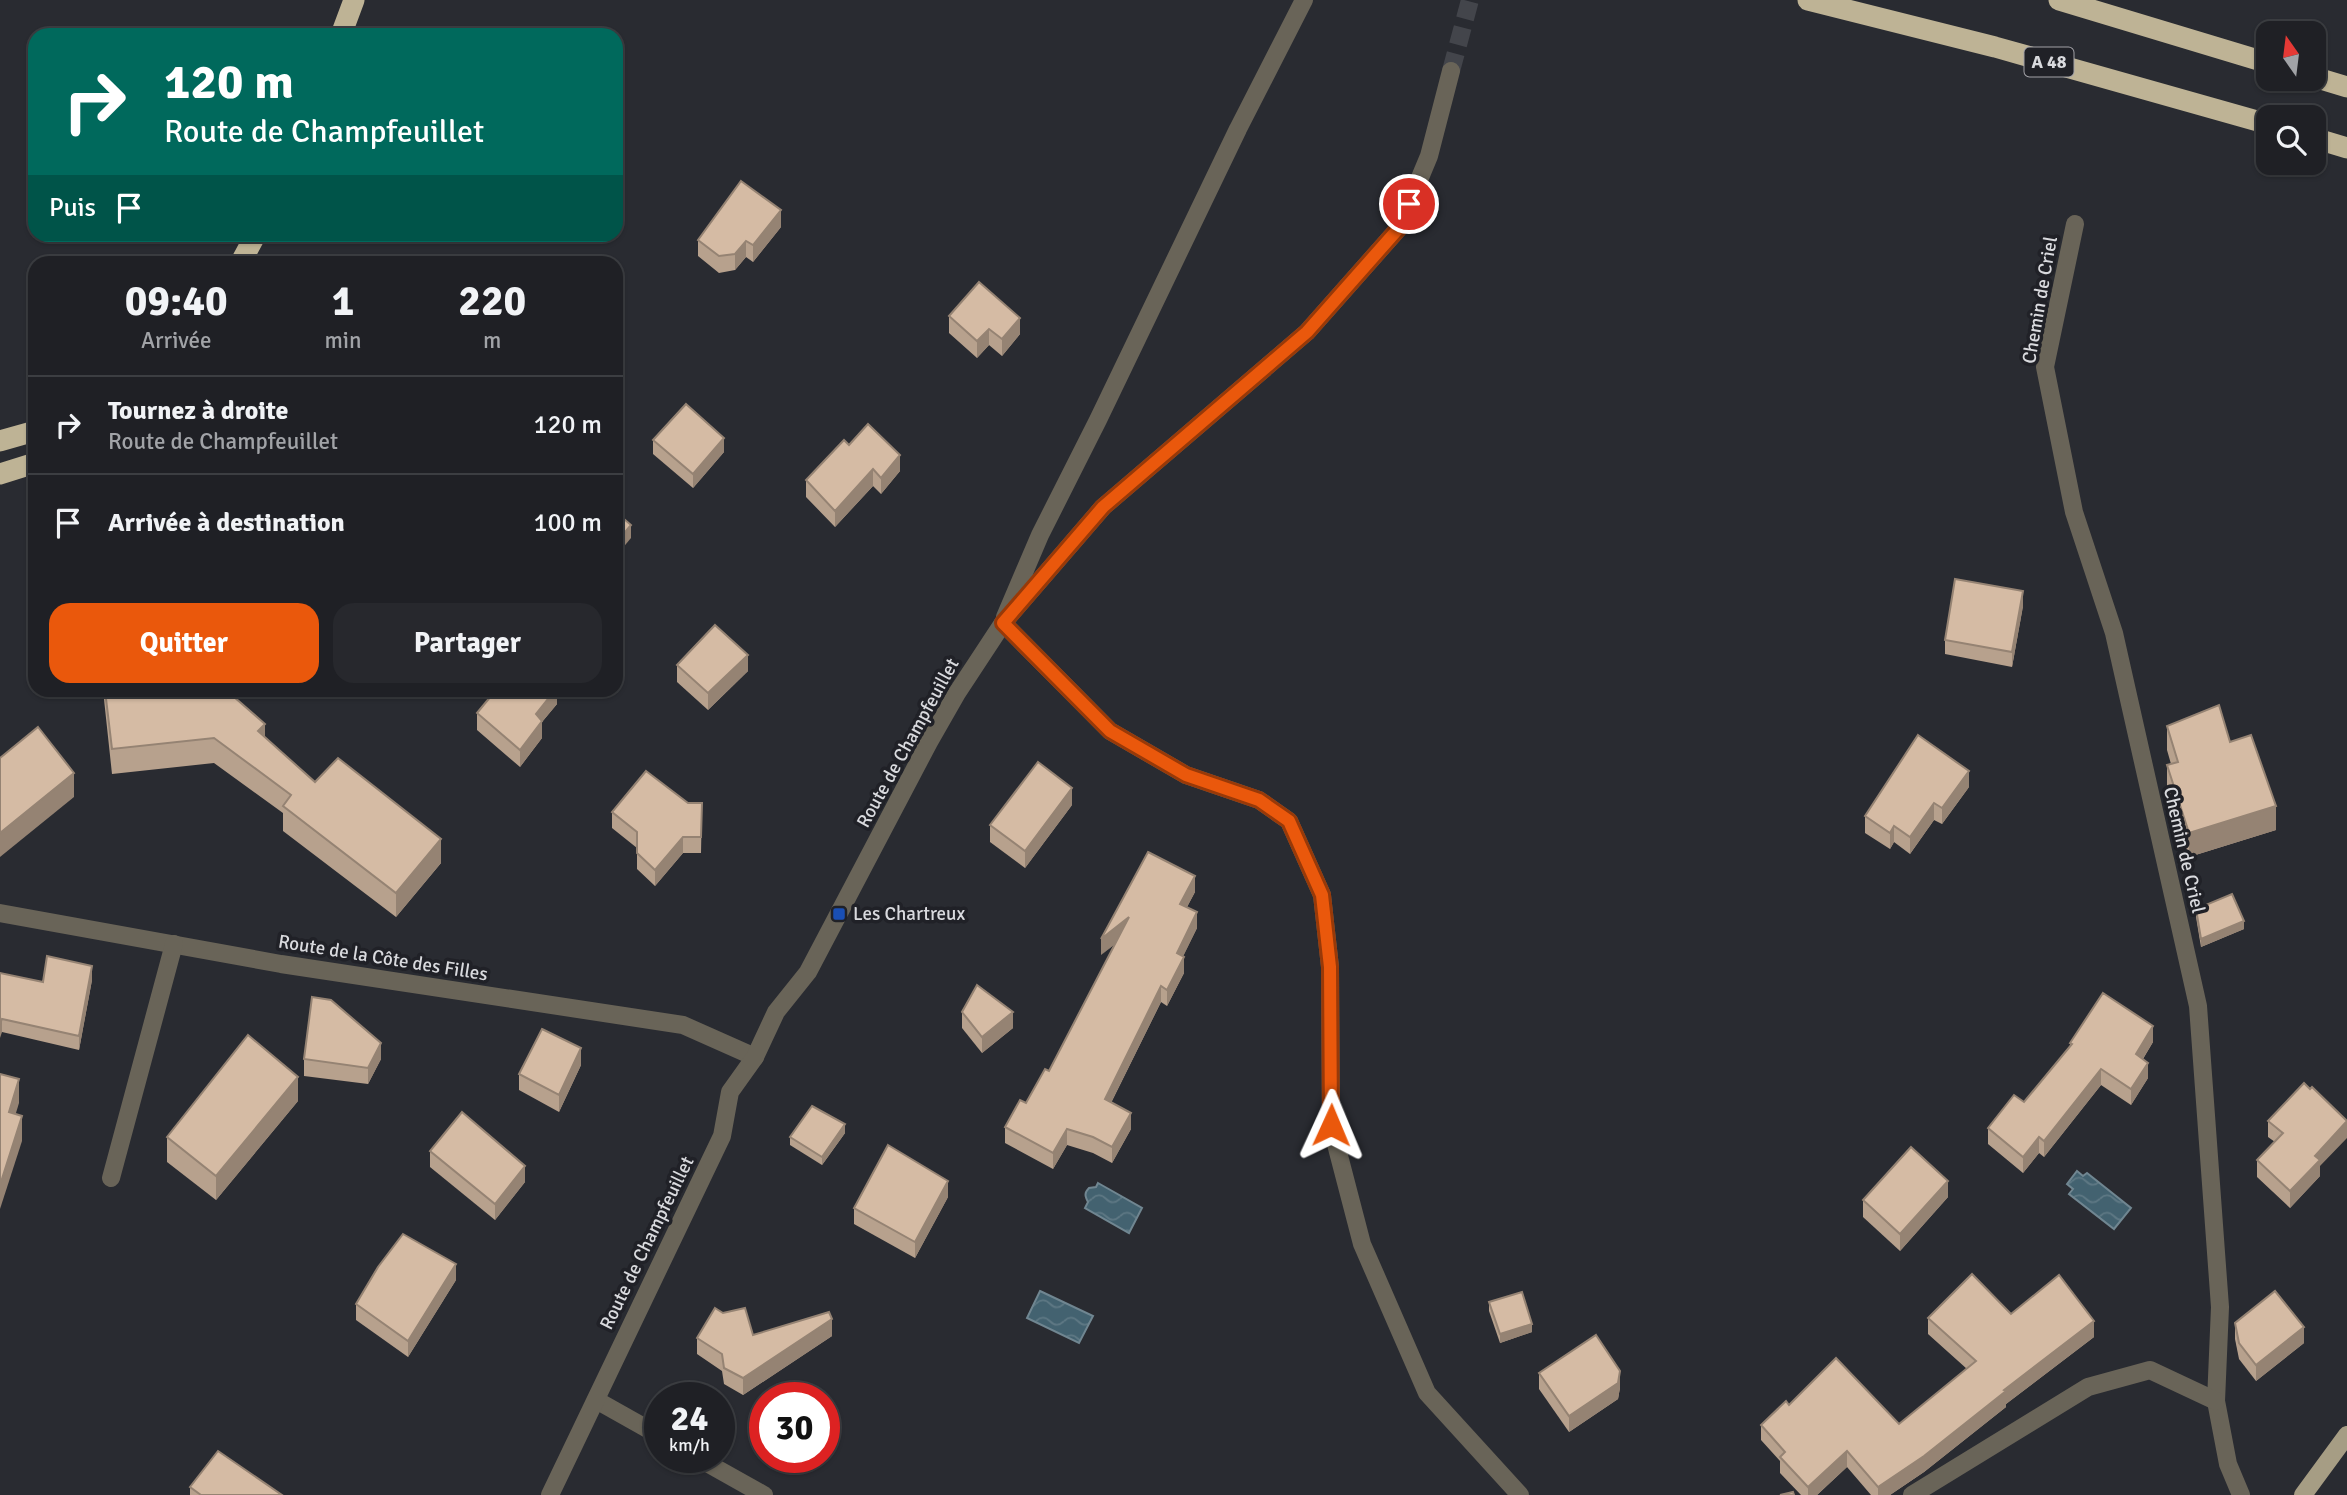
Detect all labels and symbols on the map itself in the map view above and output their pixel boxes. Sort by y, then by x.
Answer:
north arrow [2256,21,2326,91]
road number: A 48 [2024,48,2074,76]
pin [1379,174,1439,234]
street label: Chemin de Criel [2017,234,2063,366]
street label: Route de Champfeuillet [851,654,965,832]
street label: Chemin de Criel [2158,784,2210,916]
place label: Les Chartreux [853,902,965,926]
marker: Les Chartreux [831,906,847,922]
street label: Route de la Côte des Filles [277,930,489,986]
position arrow [1294,1088,1368,1162]
street label: Route de Champfeuillet [595,1152,700,1334]
speed limit sign: 30 [749,1382,840,1473]

